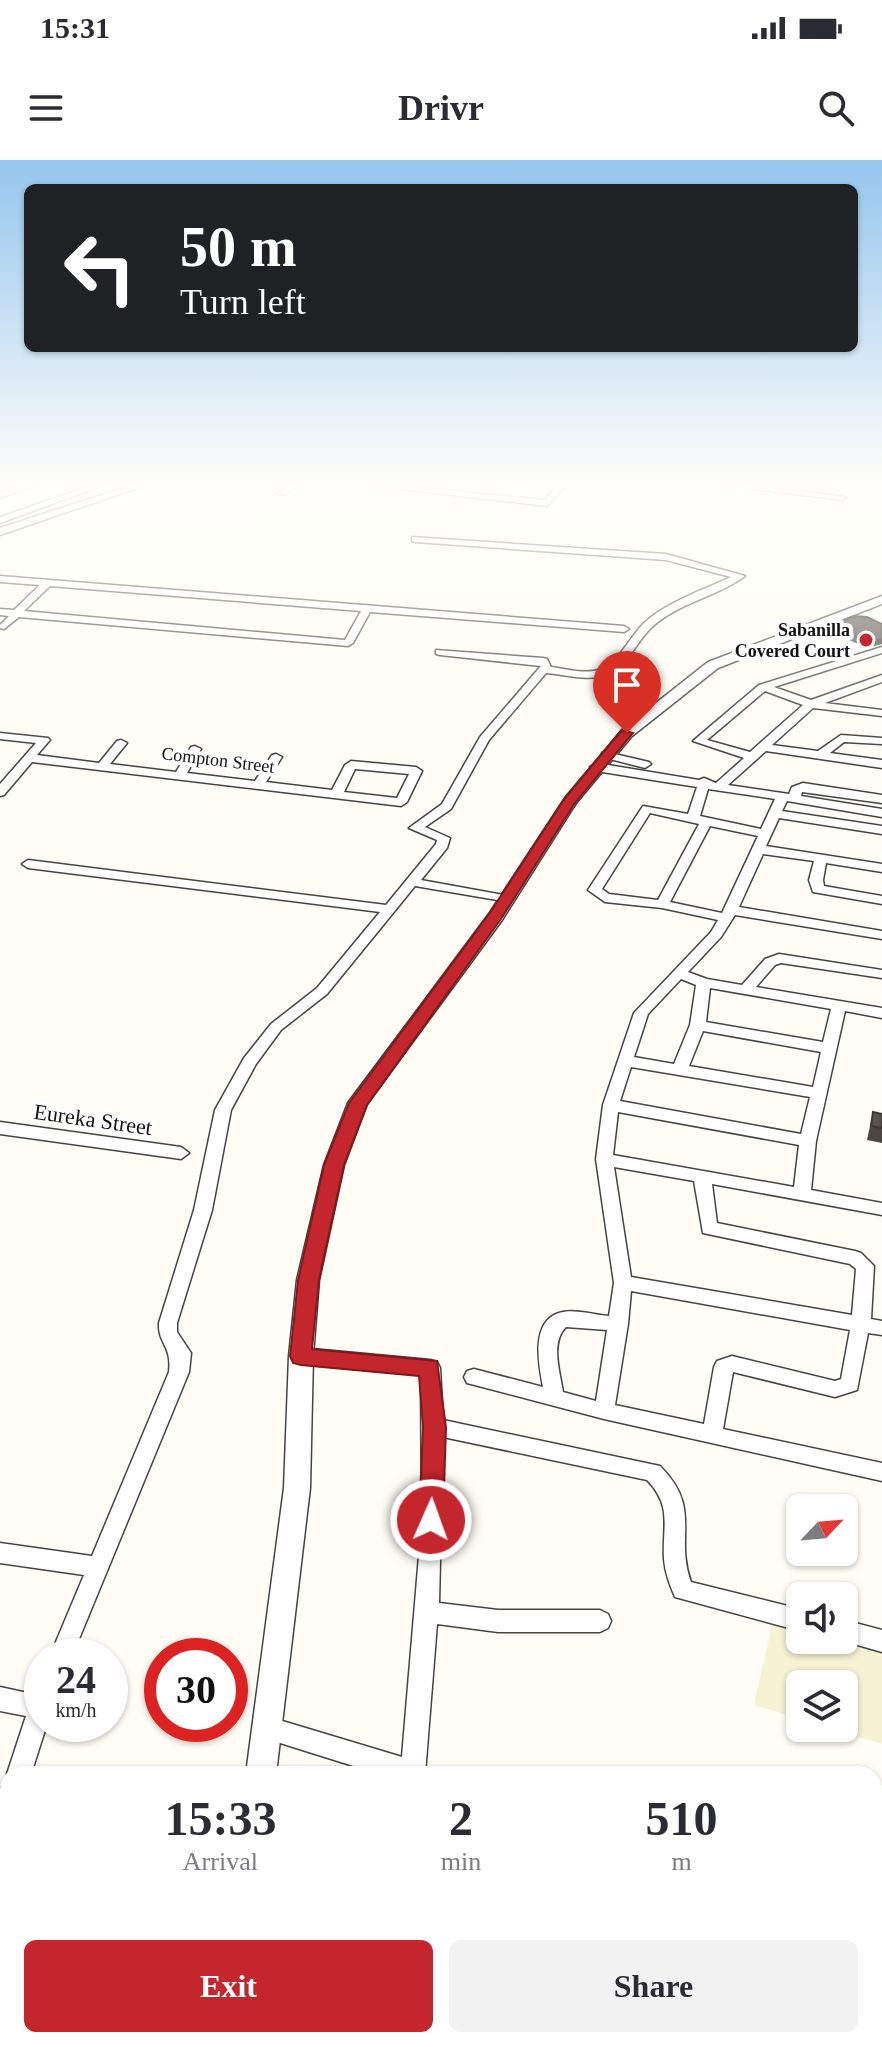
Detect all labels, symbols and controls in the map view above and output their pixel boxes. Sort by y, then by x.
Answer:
text: 15:31 [40,11,110,44]
icon: menu [24,86,68,130]
icon: search [814,86,858,130]
text: Drivr [398,88,484,128]
icon: left [48,216,152,320]
text: 50 m [180,216,297,278]
text: Turn left [180,282,306,322]
place label: Sabanilla Covered Court [735,620,850,661]
marker: Sabanilla Covered Court [857,631,875,649]
pin [593,651,661,733]
icon: arrive [605,663,649,707]
street label: Compton Street [160,743,276,777]
street label: Eureka Street [32,1099,154,1140]
position arrow [389,1478,473,1562]
north arrow [786,1494,858,1566]
map controls [786,1494,858,1742]
button: sound [786,1582,858,1654]
speed limit sign: 30 [144,1638,248,1742]
text: 24 [56,1657,96,1702]
button: layers [786,1670,858,1742]
text: km/h [55,1699,97,1721]
text: 15:33 [164,1792,276,1845]
text: 2 [449,1792,473,1845]
text: 510 [646,1792,718,1845]
text: Arrival [183,1847,258,1876]
text: min [441,1847,481,1876]
text: m [671,1847,692,1876]
button: Exit [24,1940,433,2032]
button: Share [449,1940,858,2032]

